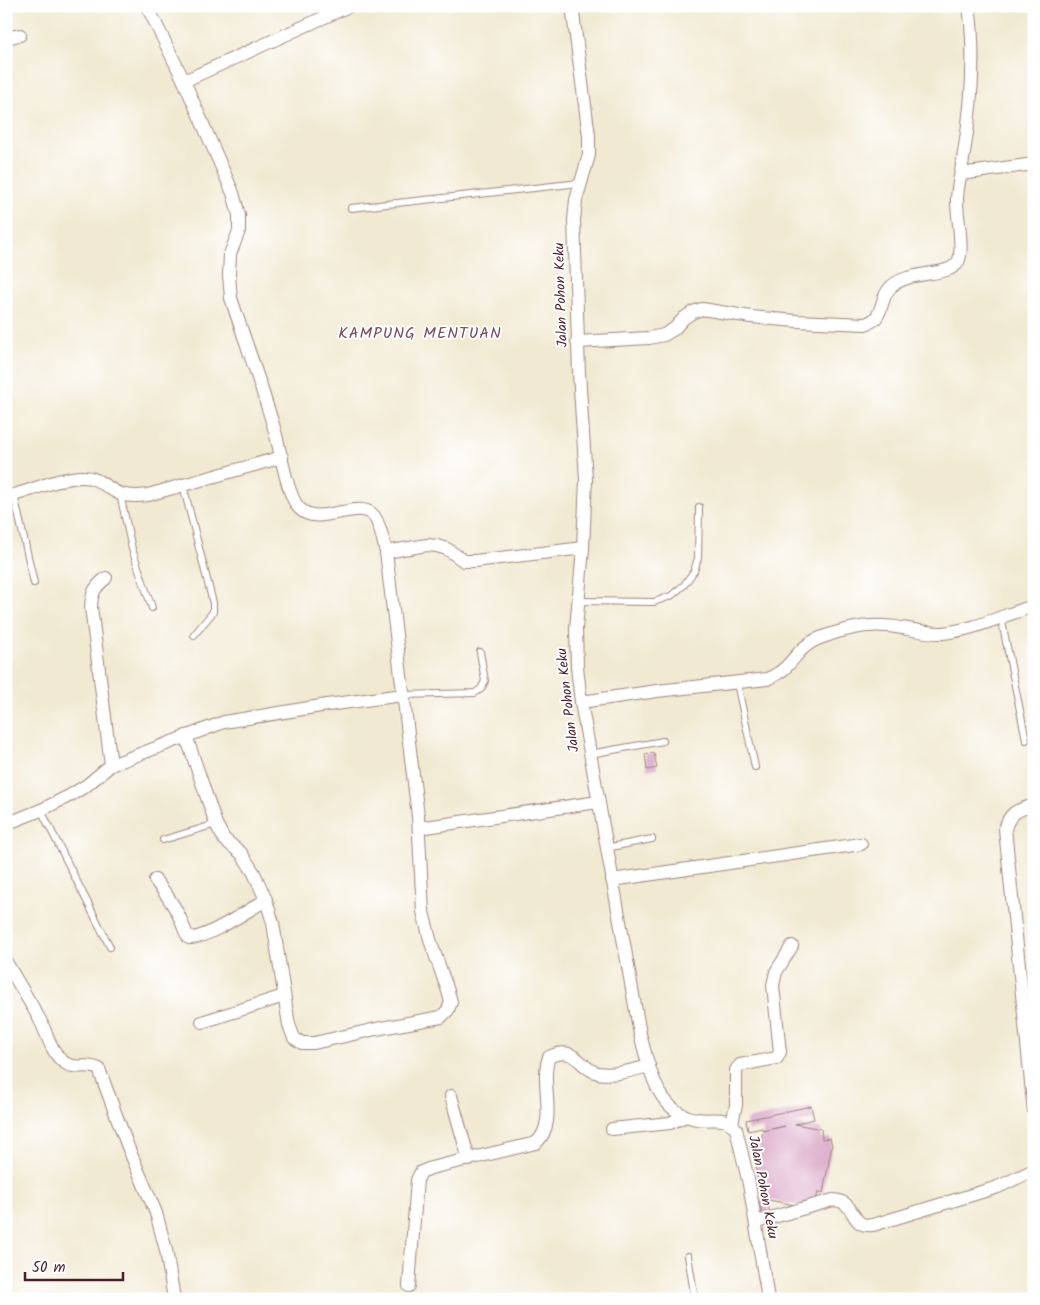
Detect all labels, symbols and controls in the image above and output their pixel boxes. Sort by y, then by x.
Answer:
street label: Jalan Pohon Keku [548,242,574,348]
district label: KAMPUNG MENTUAN [338,321,502,346]
street label: Jalan Pohon Keku [551,646,585,753]
street label: Jalan Pohon Keku [742,1133,784,1241]
scale bar [25,1250,122,1282]
text: 50 m [32,1256,66,1280]

